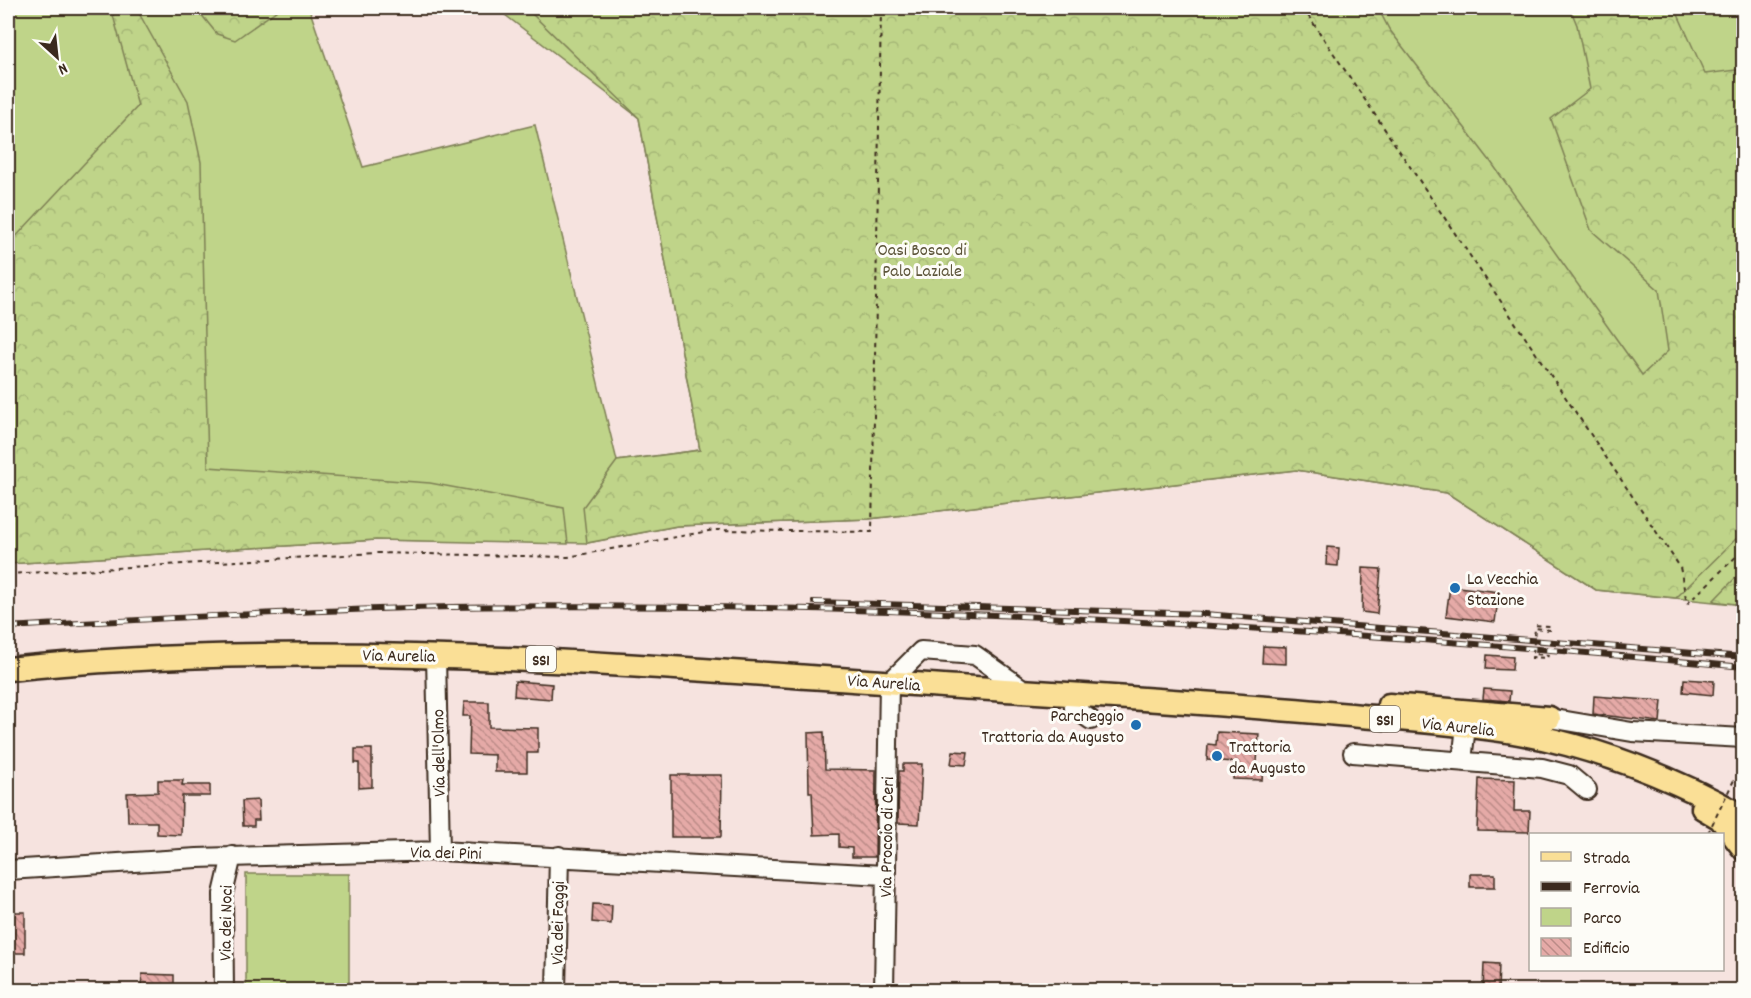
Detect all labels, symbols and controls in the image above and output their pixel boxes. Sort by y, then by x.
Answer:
north arrow [27,27,87,87]
text: N [54,56,71,80]
park label: Oasi Bosco di Palo Laziale [878,239,967,285]
place label: La Vecchia Stazione [1467,568,1539,614]
marker: La Vecchia Stazione [1448,581,1462,595]
street label: Via Aurelia [362,644,436,671]
road number: SS1 [526,646,556,672]
street label: Via Aurelia [847,669,922,700]
place label: Parcheggio Trattoria da Augusto [981,705,1124,751]
road number: SS1 [1370,706,1400,732]
street label: Via dell'Olmo [427,709,454,797]
street label: Via Aurelia [1420,712,1496,745]
marker: Parcheggio Trattoria da Augusto [1129,718,1143,732]
place label: Trattoria da Augusto [1229,736,1305,782]
marker: Trattoria da Augusto [1210,749,1224,763]
street label: Via Procoio di Ceri [875,776,902,898]
legend [1529,833,1724,971]
street label: Via dei Pini [410,841,482,868]
text: Strada [1583,847,1630,872]
text: Ferrovia [1583,877,1640,902]
street label: Via dei Faggi [546,881,573,965]
street label: Via dei Noci [214,885,241,961]
text: Parco [1583,907,1622,932]
text: Edificio [1583,937,1630,962]

